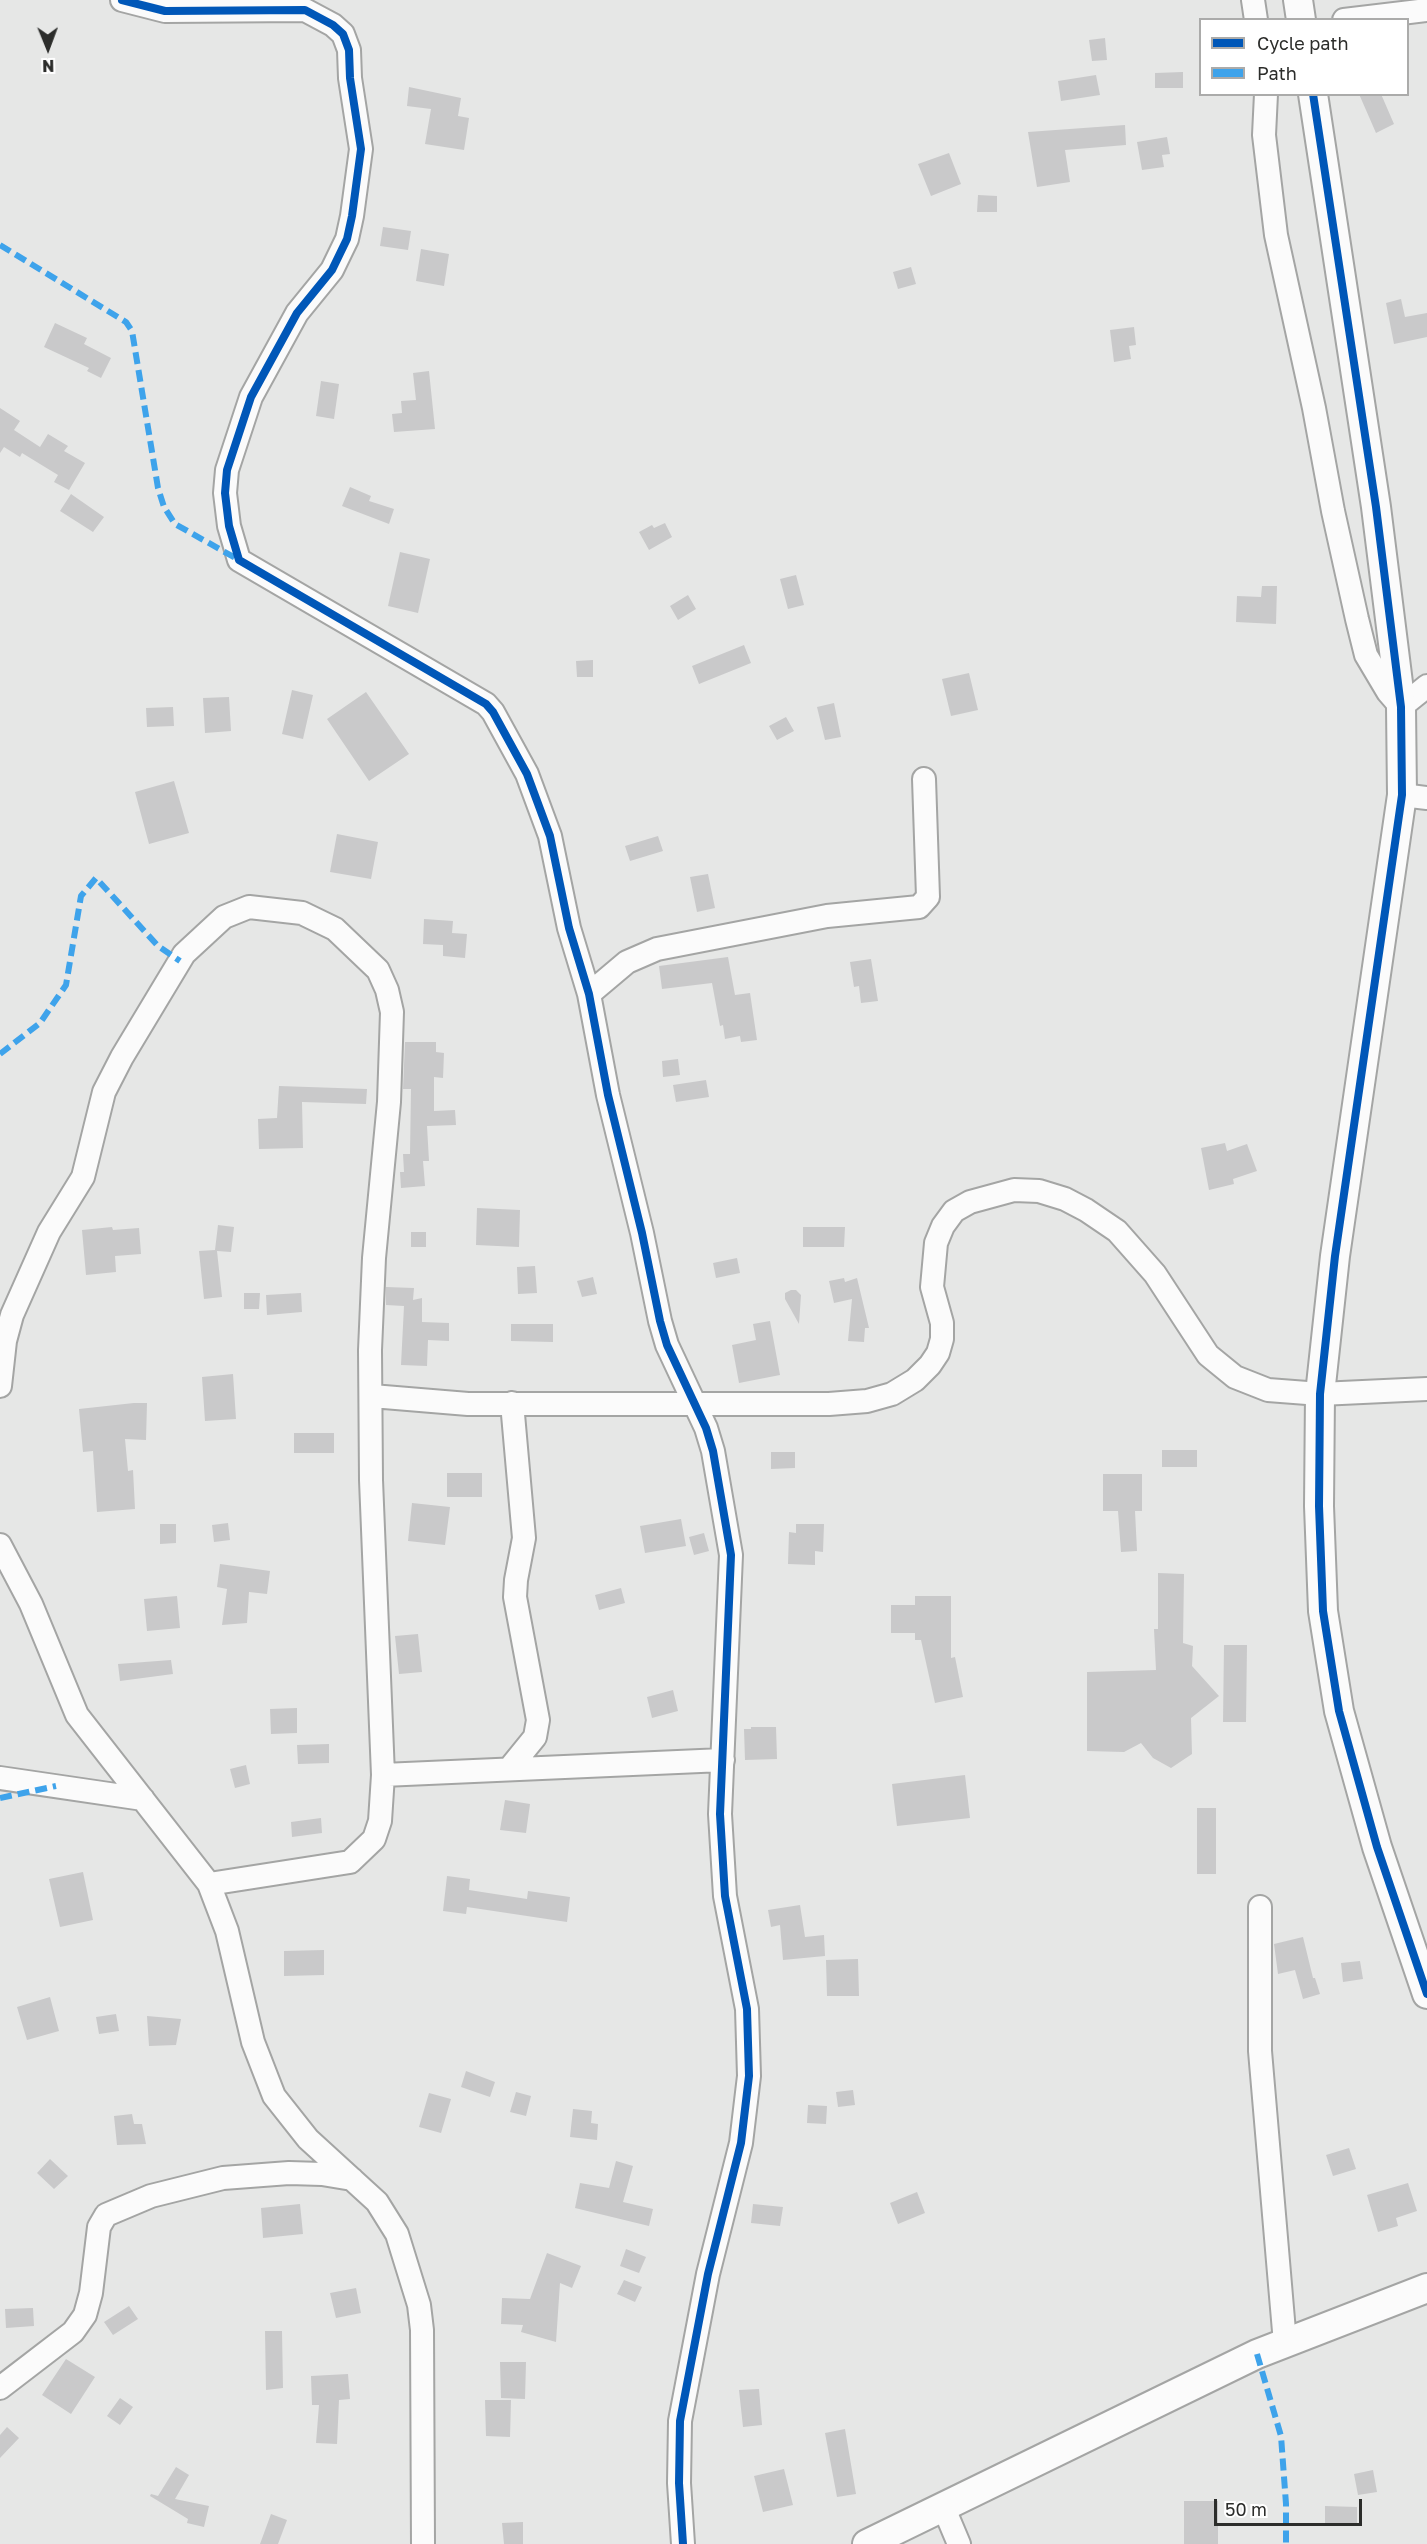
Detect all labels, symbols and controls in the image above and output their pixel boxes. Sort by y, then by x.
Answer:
north arrow [18,18,78,78]
legend [1199,18,1409,96]
text: Cycle path [1257,32,1349,54]
text: N [42,56,55,76]
text: Path [1257,62,1297,84]
scale bar [1217,2487,1366,2525]
text: 50 m [1225,2498,1267,2520]

